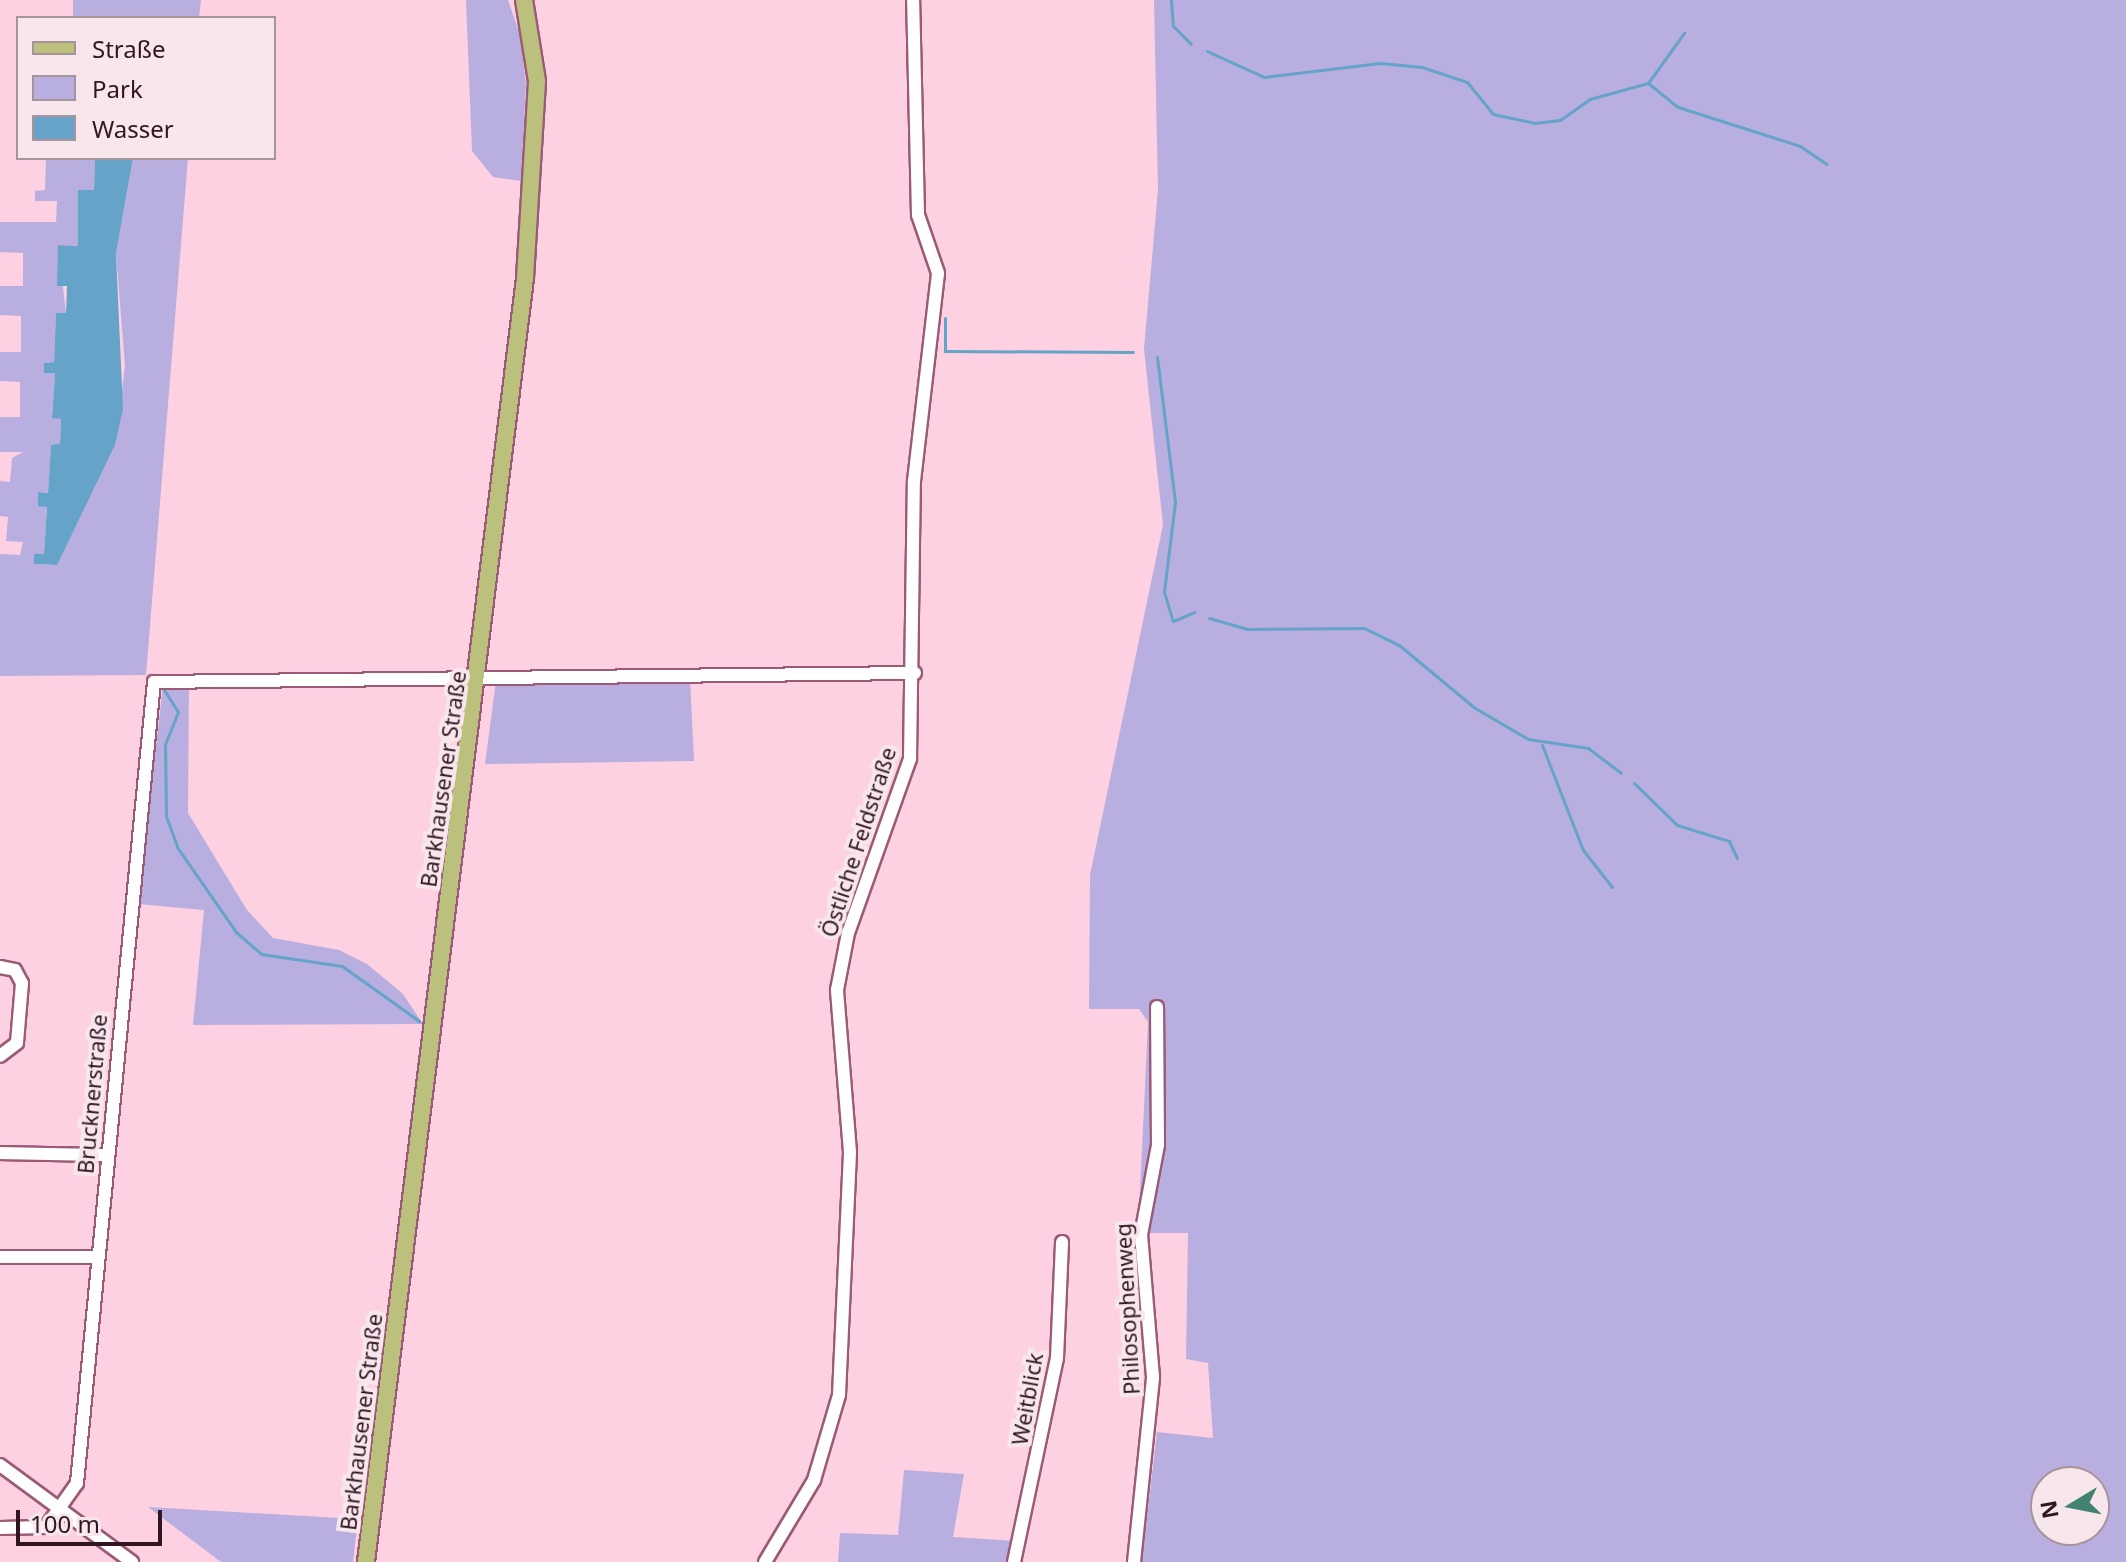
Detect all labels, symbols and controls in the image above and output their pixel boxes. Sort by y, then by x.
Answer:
legend [16,16,276,160]
text: Straße [92,32,165,65]
text: Park [92,72,143,105]
text: Wasser [92,112,174,145]
street label: Barkhausener Straße [415,669,471,889]
street label: Östliche Feldstraße [815,744,901,940]
street label: Brucknerstraße [72,1013,112,1175]
street label: Philosophenweg [1109,1223,1145,1395]
street label: Barkhausener Straße [335,1312,387,1532]
street label: Weitblick [1006,1351,1048,1447]
north arrow [2030,1466,2110,1546]
scale bar [20,1494,166,1544]
text: N [2032,1498,2065,1521]
text: 100 m [30,1507,100,1540]

